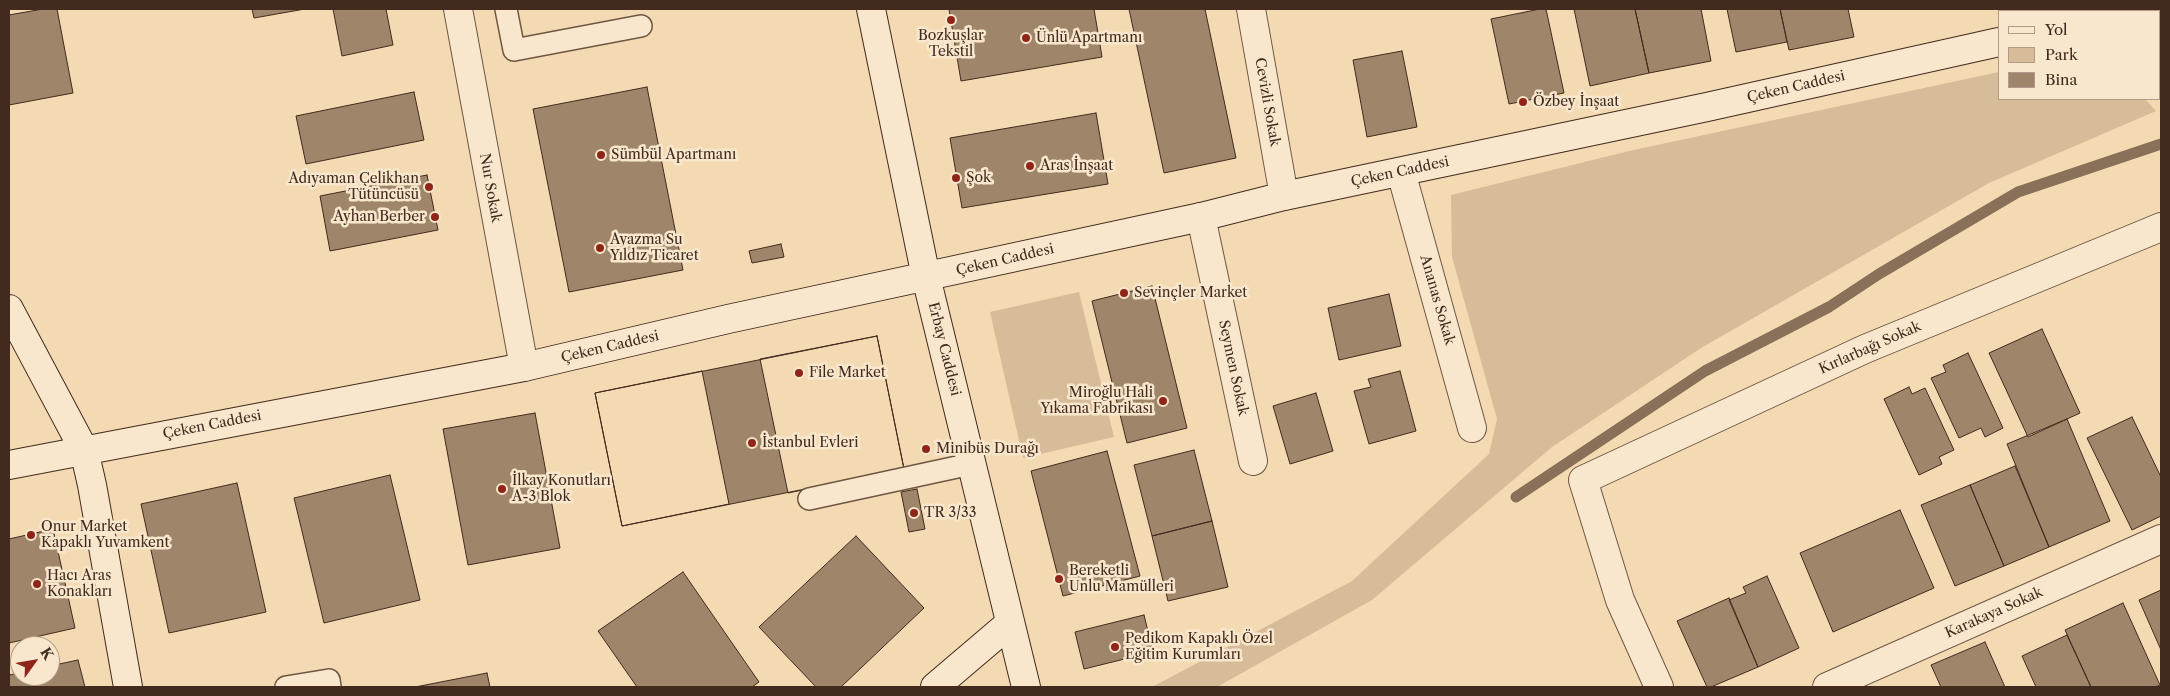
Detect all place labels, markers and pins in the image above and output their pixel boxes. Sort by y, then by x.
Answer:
marker: Bozkuşlar Tekstil [945,14,957,26]
place label: Bozkuşlar Tekstil [918,28,984,60]
place label: Ünlü Apartmanı [1036,30,1142,46]
marker: Ünlü Apartmanı [1020,32,1032,44]
place label: Özbey İnşaat [1533,94,1619,110]
marker: Özbey İnşaat [1517,96,1529,108]
place label: Sümbül Apartmanı [611,147,736,163]
marker: Sümbül Apartmanı [595,149,607,161]
place label: Aras İnşaat [1040,158,1113,174]
marker: Aras İnşaat [1024,160,1036,172]
place label: Şok [966,170,991,186]
place label: Adıyaman Çelikhan Tütüncüsü [288,171,419,203]
marker: Şok [950,172,962,184]
marker: Adıyaman Çelikhan Tütüncüsü [423,181,435,193]
place label: Ayhan Berber [333,209,425,225]
marker: Ayhan Berber [429,211,441,223]
place label: Ayazma Su Yıldız Ticaret [610,232,699,264]
marker: Ayazma Su Yıldız Ticaret [594,242,606,254]
place label: Sevinçler Market [1134,285,1247,301]
marker: Sevinçler Market [1118,287,1130,299]
place label: File Market [809,365,886,381]
marker: File Market [793,367,805,379]
place label: Miroğlu Hali Yıkama Fabrikası [1041,385,1153,418]
marker: Miroğlu Hali Yıkama Fabrikası [1157,395,1169,407]
place label: İstanbul Evleri [762,435,859,451]
marker: İstanbul Evleri [746,437,758,449]
place label: Minibüs Durağı [936,441,1039,457]
marker: Minibüs Durağı [920,443,932,455]
place label: İlkay Konutları A-3 Blok [512,473,611,506]
marker: İlkay Konutları A-3 Blok [496,483,508,495]
place label: TR 3/33 [924,505,976,521]
marker: TR 3/33 [908,507,920,519]
place label: Onur Market Kapaklı Yuvamkent [41,519,170,552]
marker: Onur Market Kapaklı Yuvamkent [25,529,37,541]
place label: Bereketli Unlu Mamülleri [1069,563,1174,596]
place label: Hacı Aras Konakları [47,568,112,600]
marker: Bereketli Unlu Mamülleri [1053,573,1065,585]
marker: Hacı Aras Konakları [31,578,43,590]
place label: Pedikom Kapaklı Özel Eğitim Kurumları [1125,631,1273,664]
marker: Pedikom Kapaklı Özel Eğitim Kurumları [1109,641,1121,653]

